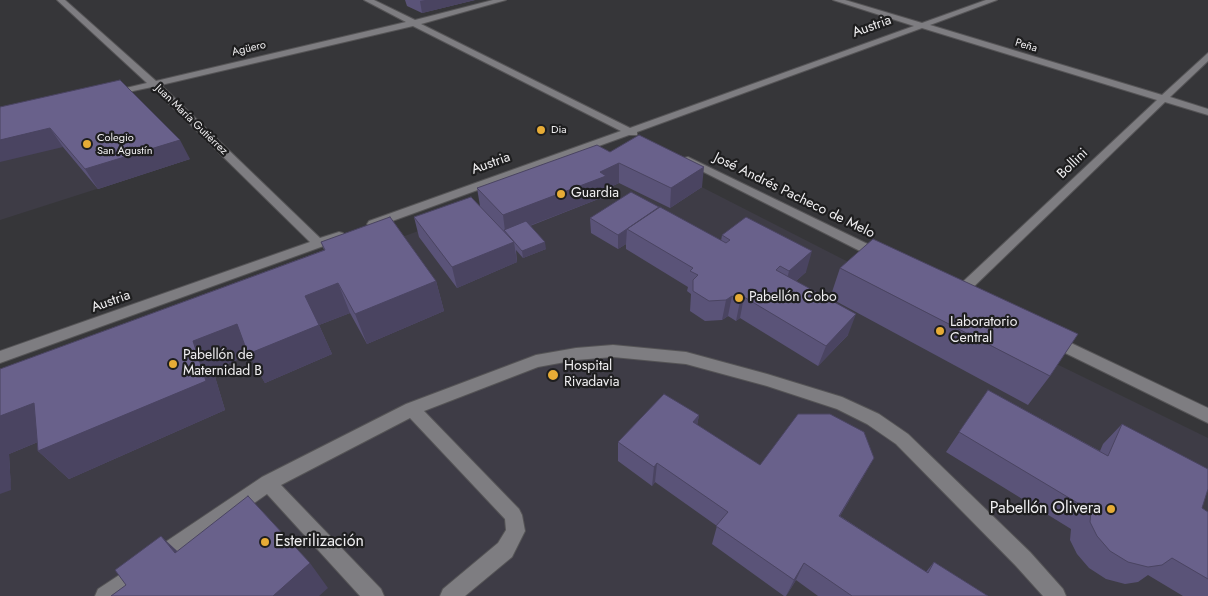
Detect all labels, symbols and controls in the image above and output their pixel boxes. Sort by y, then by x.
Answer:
street label: Austria [850,12,894,42]
street label: Peña [1013,36,1039,56]
street label: Agüero [231,39,267,59]
street label: Juan María Gutiérrez [152,82,230,158]
place label: Dia [551,123,567,137]
marker: Dia [535,124,547,136]
place label: Colegio San Agustín [97,131,152,157]
marker: Colegio San Agustín [81,138,93,150]
street label: Bollini [1054,145,1092,183]
street label: Austria [469,149,513,179]
street label: José Andrés Pacheco de Melo [711,150,877,242]
place label: Guardia [571,186,619,202]
marker: Guardia [555,188,567,200]
street label: Austria [89,287,133,317]
place label: Pabellón Cobo [749,290,837,306]
marker: Pabellón Cobo [733,292,745,304]
place label: Laboratorio Central [950,315,1017,348]
marker: Laboratorio Central [934,325,946,337]
place label: Pabellón de Maternidad B [183,348,262,381]
marker: Pabellón de Maternidad B [167,358,179,370]
place label: Hospital Rivadavia [564,359,620,392]
marker: Hospital Rivadavia [546,368,560,382]
place label: Pabellón Olivera [990,499,1101,519]
marker: Pabellón Olivera [1105,503,1117,515]
place label: Esterilización [275,532,364,552]
marker: Esterilización [259,536,271,548]

